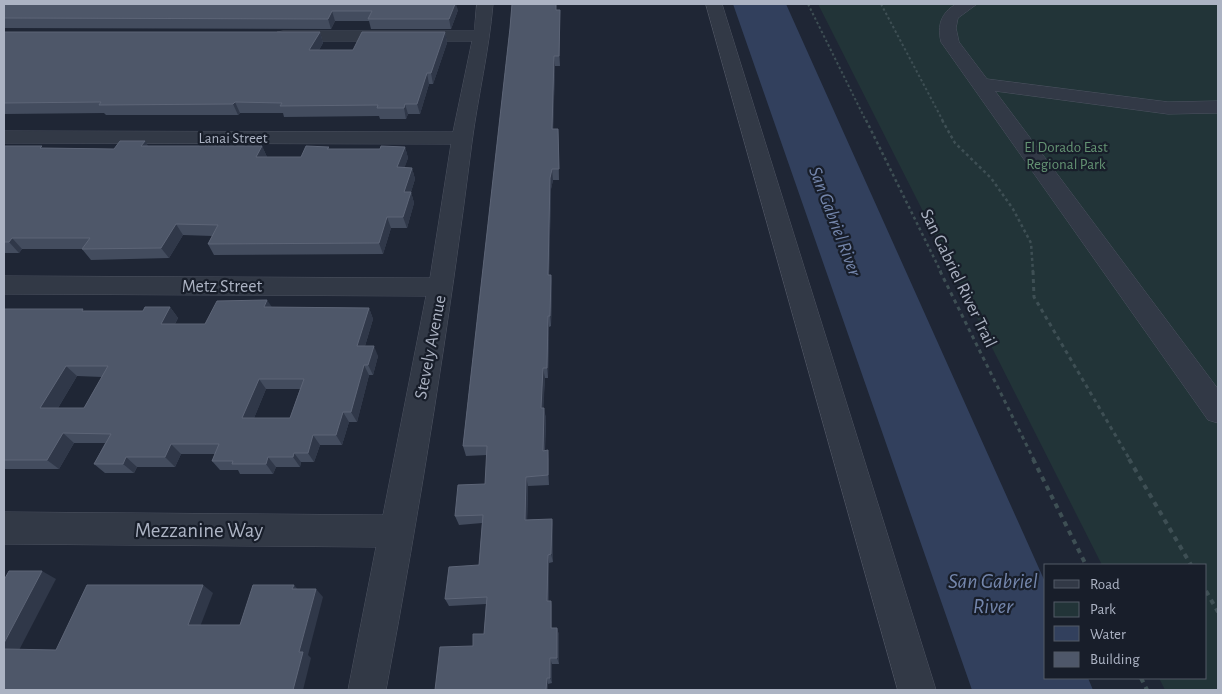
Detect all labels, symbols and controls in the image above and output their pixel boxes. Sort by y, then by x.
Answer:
street label: Lanai Street [198,131,268,146]
park label: El Dorado East Regional Park [1024,140,1108,172]
water label: San Gabriel River [805,164,864,280]
street label: San Gabriel River Trail [917,206,999,351]
street label: Metz Street [182,278,263,296]
street label: Stevely Avenue [412,294,450,401]
street label: Mezzanine Way [135,520,263,541]
legend [1044,564,1207,679]
water label: San Gabriel River [948,570,1038,617]
text: Road [1090,577,1120,592]
text: Park [1090,602,1116,617]
text: Water [1090,627,1126,642]
text: Building [1090,652,1140,667]

